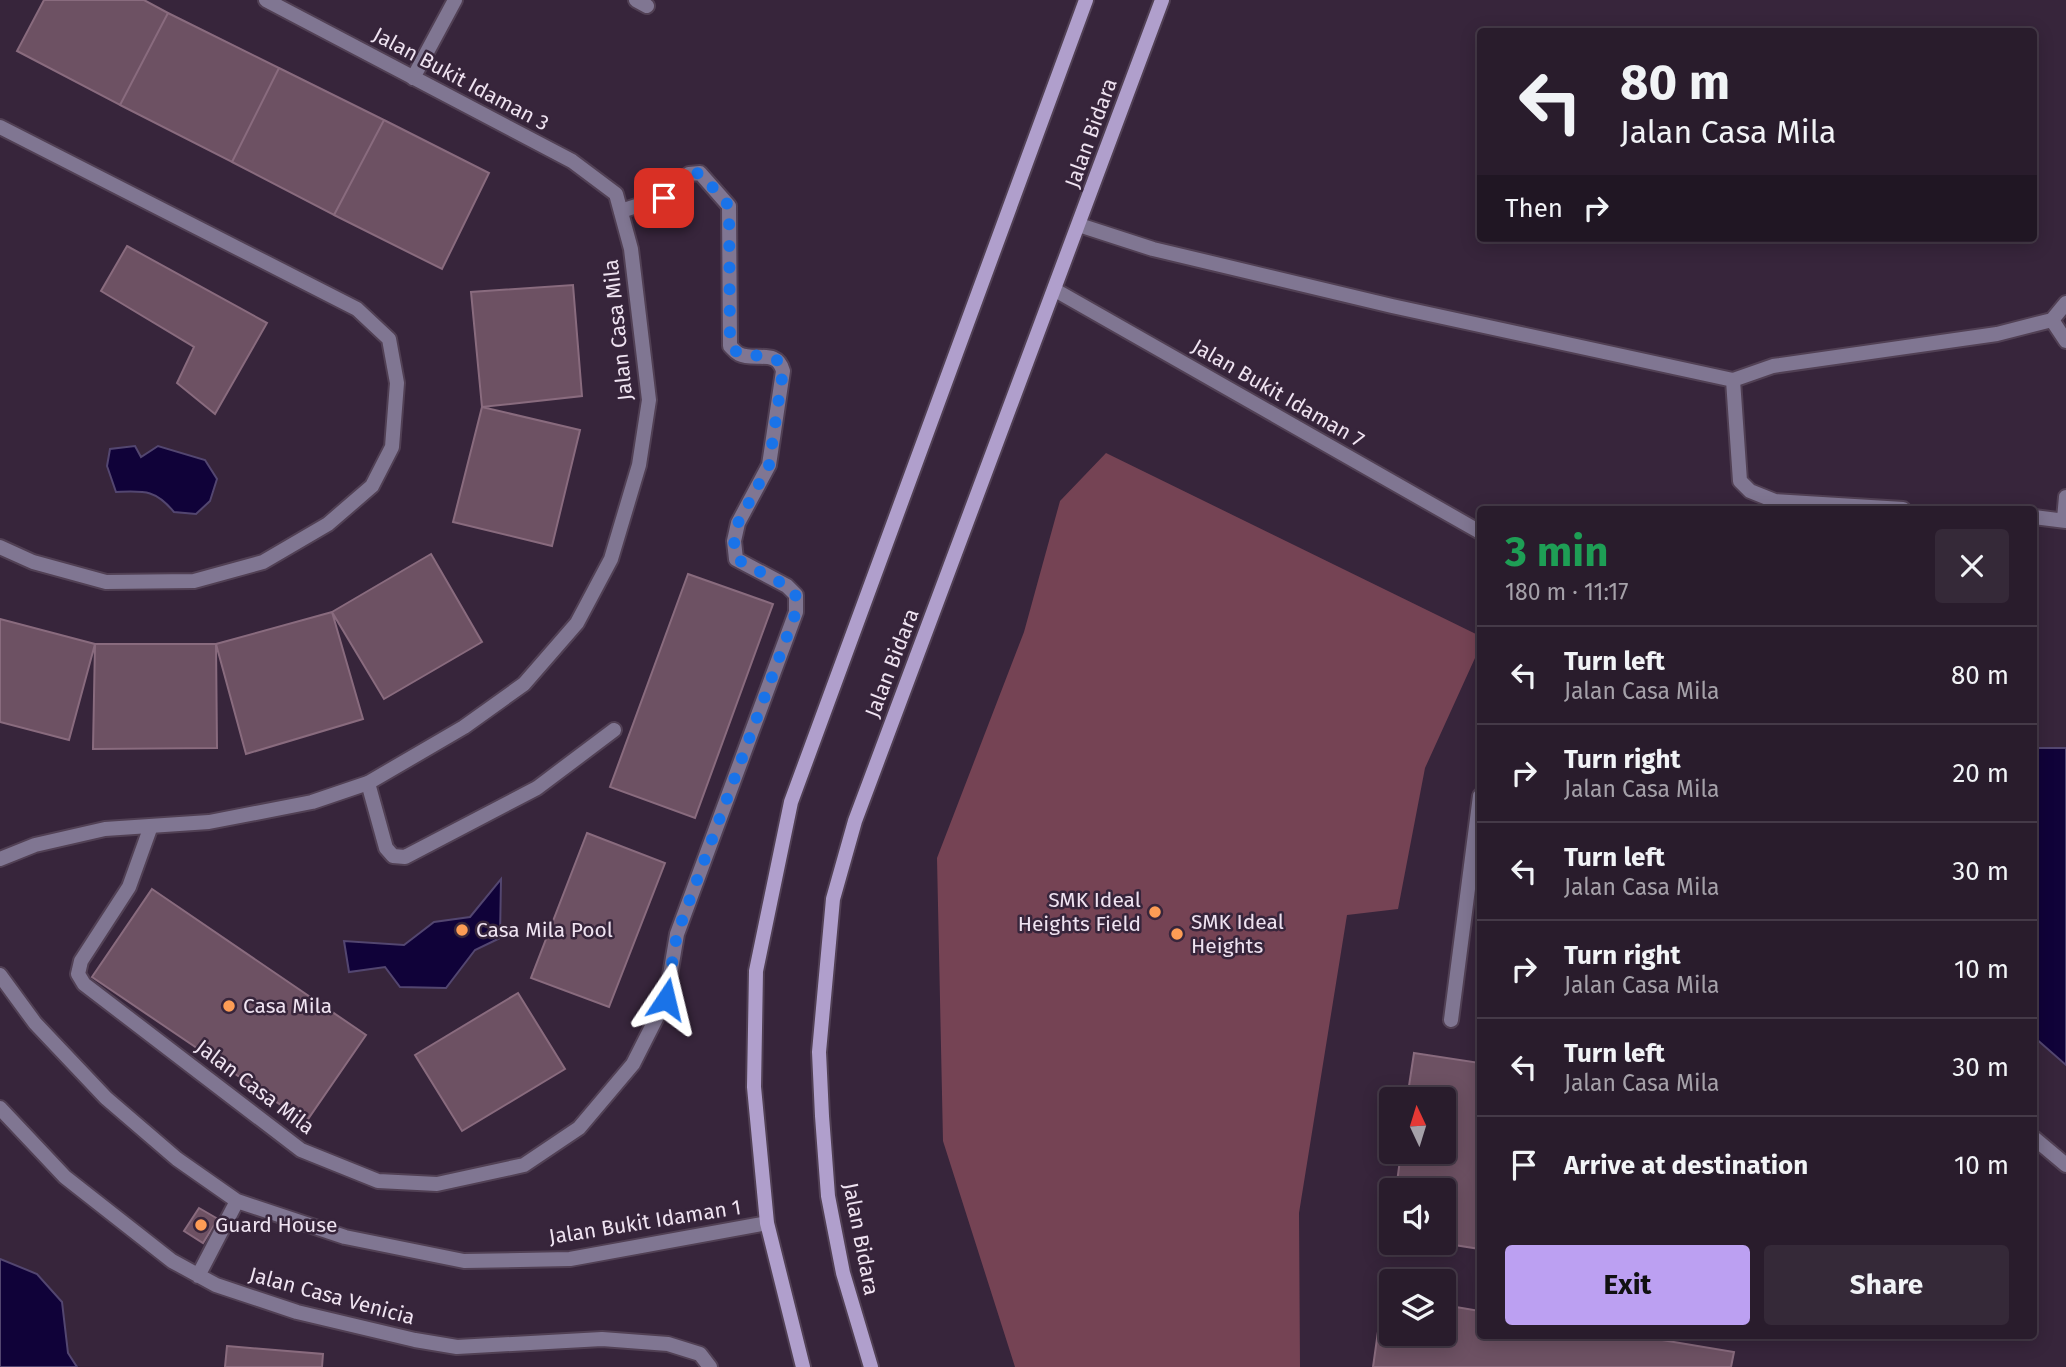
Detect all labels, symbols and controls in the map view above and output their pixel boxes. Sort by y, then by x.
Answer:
street label: Jalan Bukit Idaman 3 [368,22,554,136]
text: 80 m [1620,53,1730,112]
icon: left [1505,56,1596,147]
street label: Jalan Bidara [1059,75,1123,191]
text: Jalan Casa Mila [1620,113,1836,151]
pin [634,168,694,228]
icon: arrive [645,179,683,217]
icon: right [1577,189,1615,227]
text: Then [1505,193,1563,224]
street label: Jalan Casa Mila [598,258,638,402]
street label: Jalan Bukit Idaman 7 [1187,333,1369,453]
text: 3 min [1505,527,1608,577]
button: close [1935,529,2009,603]
text: 180 m · 11:17 [1505,578,1628,606]
street label: Jalan Bidara [859,605,925,721]
text: Turn left [1564,646,1665,677]
icon: left [1505,656,1543,694]
text: 80 m [1951,660,2009,691]
text: Jalan Casa Mila [1564,677,1720,705]
text: Turn right [1564,744,1681,775]
icon: right [1505,754,1543,792]
text: 20 m [1952,758,2009,789]
text: Jalan Casa Mila [1564,775,1720,803]
text: Turn left [1564,842,1665,873]
icon: left [1505,852,1543,890]
text: 30 m [1952,856,2009,887]
text: Jalan Casa Mila [1564,873,1720,901]
place label: SMK Ideal Heights Field [1018,887,1141,937]
marker: SMK Ideal Heights Field [1147,904,1163,920]
place label: SMK Ideal Heights [1191,909,1284,959]
place label: Casa Mila Pool [476,917,613,943]
marker: Casa Mila Pool [454,922,470,938]
marker: SMK Ideal Heights [1169,926,1185,942]
text: Turn right [1564,940,1681,971]
icon: right [1505,950,1543,988]
text: 10 m [1954,954,2009,985]
position arrow [629,962,703,1036]
text: Jalan Casa Mila [1564,971,1720,999]
place label: Casa Mila [243,993,332,1019]
marker: Casa Mila [221,998,237,1014]
street label: Jalan Casa Mila [190,1034,320,1140]
text: Turn left [1564,1038,1665,1069]
icon: left [1505,1048,1543,1086]
text: 30 m [1952,1052,2009,1083]
text: Jalan Casa Mila [1564,1069,1720,1097]
north arrow [1379,1087,1456,1164]
map controls [1379,1087,1456,1346]
icon: arrive [1505,1146,1543,1184]
text: Arrive at destination [1564,1150,1808,1181]
text: 10 m [1954,1150,2009,1181]
button: sound [1379,1178,1456,1255]
street label: Jalan Bidara [837,1180,885,1298]
street label: Jalan Bukit Idaman 1 [547,1194,743,1250]
place label: Guard House [215,1212,338,1238]
marker: Guard House [193,1217,209,1233]
button: Exit [1505,1245,1750,1325]
button: Share [1764,1245,2009,1325]
street label: Jalan Casa Venicia [246,1261,418,1331]
button: layers [1379,1269,1456,1346]

